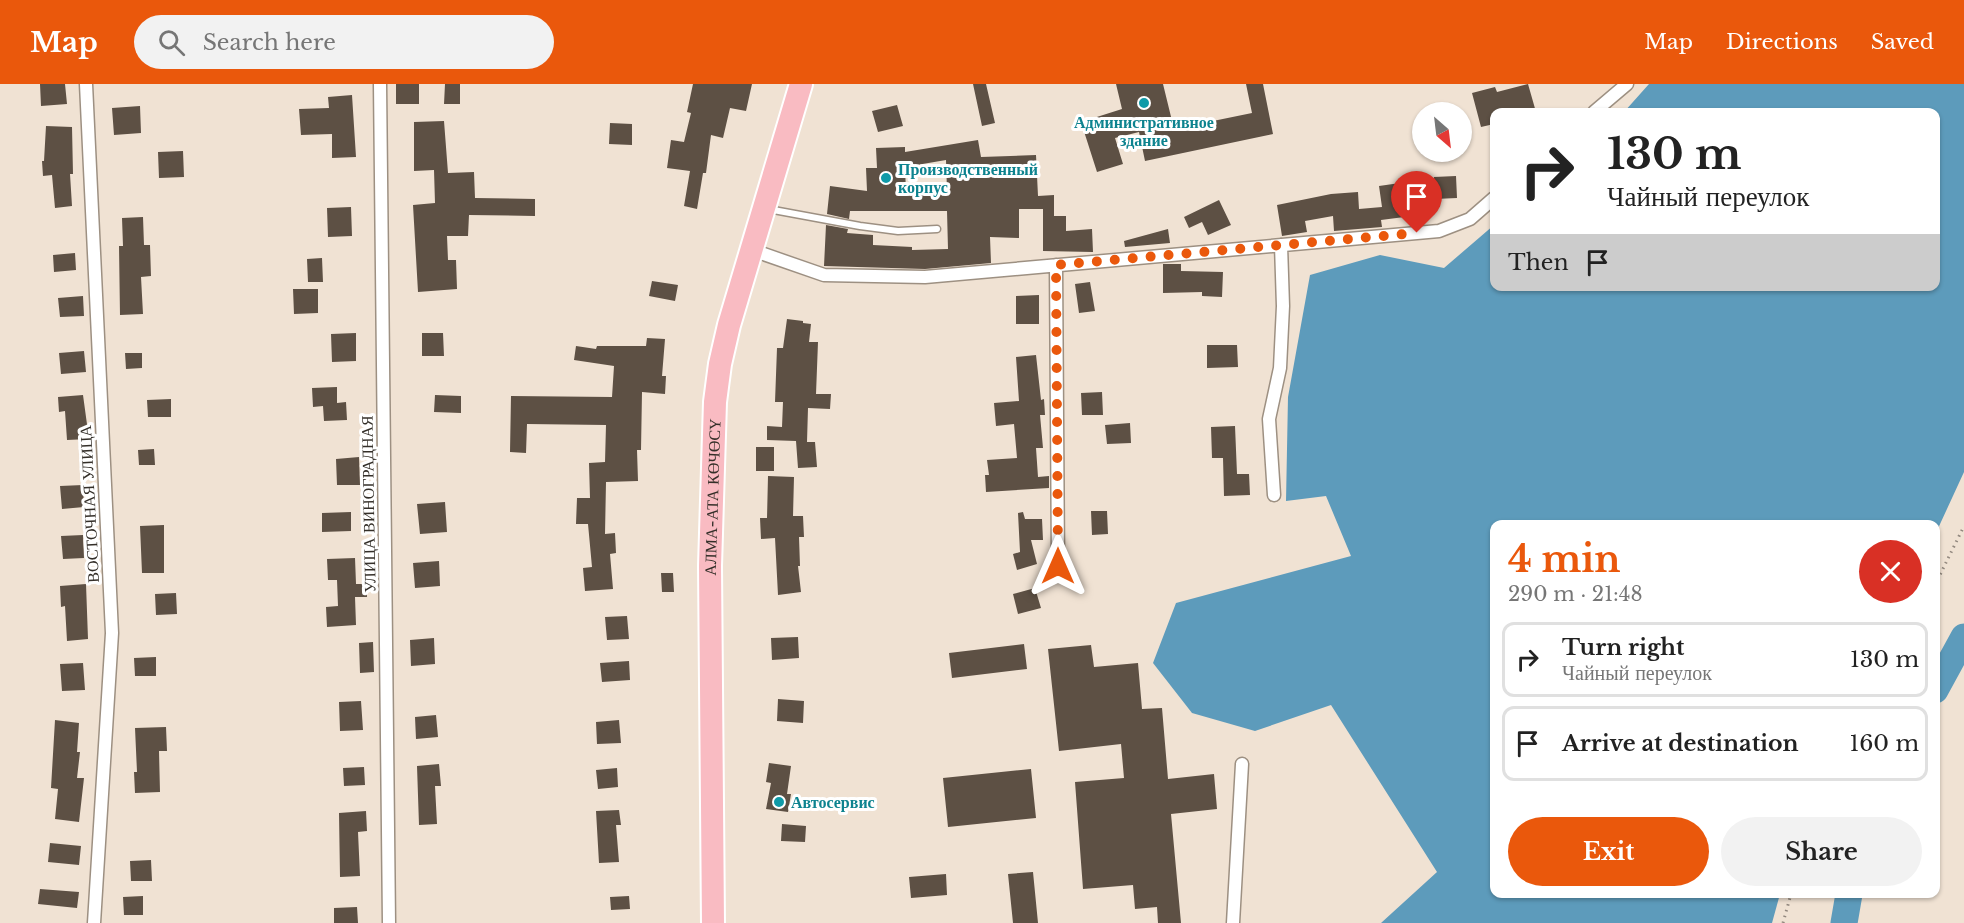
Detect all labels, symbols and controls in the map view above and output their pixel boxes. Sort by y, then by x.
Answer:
search box [134,15,554,69]
text: Map [30,25,98,60]
icon: search [155,26,188,59]
text: Search here [203,29,336,56]
text: Map [1644,29,1693,55]
text: Directions [1726,29,1838,55]
text: Saved [1871,29,1934,55]
marker: Административное здание [1137,96,1151,110]
north arrow [1412,102,1472,162]
map controls [1412,102,1472,162]
place label: Административное здание [1074,112,1214,150]
text: 130 m [1607,128,1741,180]
icon: right [1508,132,1586,210]
place label: Производственный корпус [898,159,1038,197]
marker: Производственный корпус [879,171,893,185]
pin [1391,171,1442,233]
icon: arrive [1400,180,1433,213]
text: Чайный переулок [1607,180,1809,213]
icon: arrive [1581,246,1614,279]
text: Then [1508,249,1569,276]
street label: УЛИЦА ВИНОГРАДНАЯ [356,415,380,593]
street label: АЛМА-АТА КӨЧӨСҮ [700,418,725,576]
street label: ВОСТОЧНАЯ УЛИЦА [75,424,103,583]
position arrow [1026,534,1090,598]
text: 4 min [1508,537,1620,582]
button: close [1859,540,1922,603]
text: 290 m · 21:48 [1508,582,1643,606]
text: Turn right [1562,634,1684,661]
icon: right [1511,643,1544,676]
text: 130 m [1850,646,1919,673]
text: Чайный переулок [1562,661,1712,685]
icon: arrive [1511,727,1544,760]
text: Arrive at destination [1562,730,1799,757]
text: 160 m [1849,730,1919,757]
place label: Автосервис [791,792,875,812]
marker: Автосервис [772,795,786,809]
button: Exit [1508,817,1709,886]
button: Share [1721,817,1922,886]

